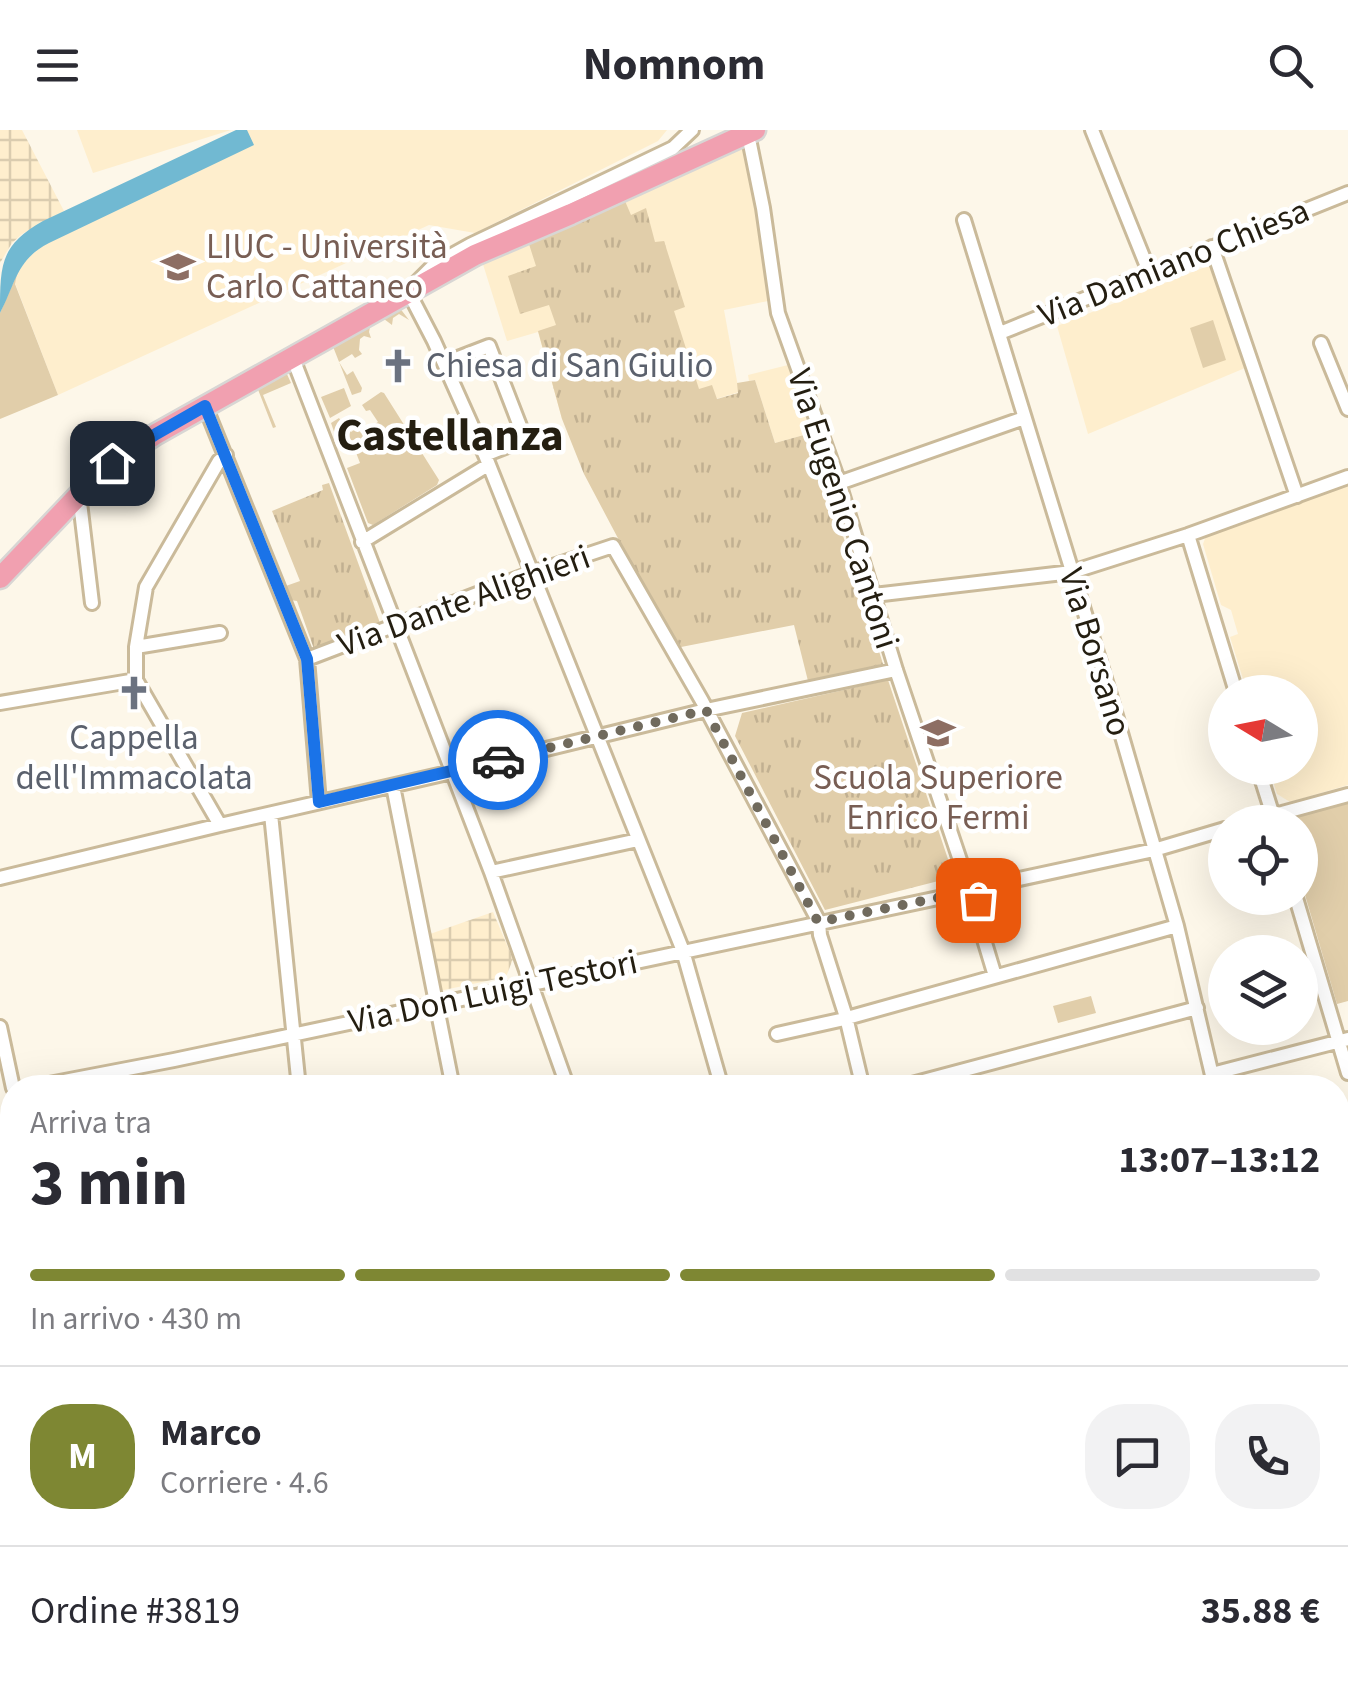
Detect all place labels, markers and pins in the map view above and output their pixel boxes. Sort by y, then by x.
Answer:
place label: LIUC - Università Carlo Cattaneo [206,222,448,312]
school or university icon: LIUC - Università Carlo Cattaneo [159,248,197,286]
place label: Chiesa di San Giulio [426,341,714,391]
church icon: Chiesa di San Giulio [379,347,417,385]
pin [70,421,155,506]
church icon: Cappella dell'Immacolata [115,674,153,712]
place label: Cappella dell'Immacolata [15,713,253,803]
school or university icon: Scuola Superiore Enrico Fermi [919,714,957,752]
place label: Scuola Superiore Enrico Fermi [813,753,1063,843]
pin [936,858,1021,943]

